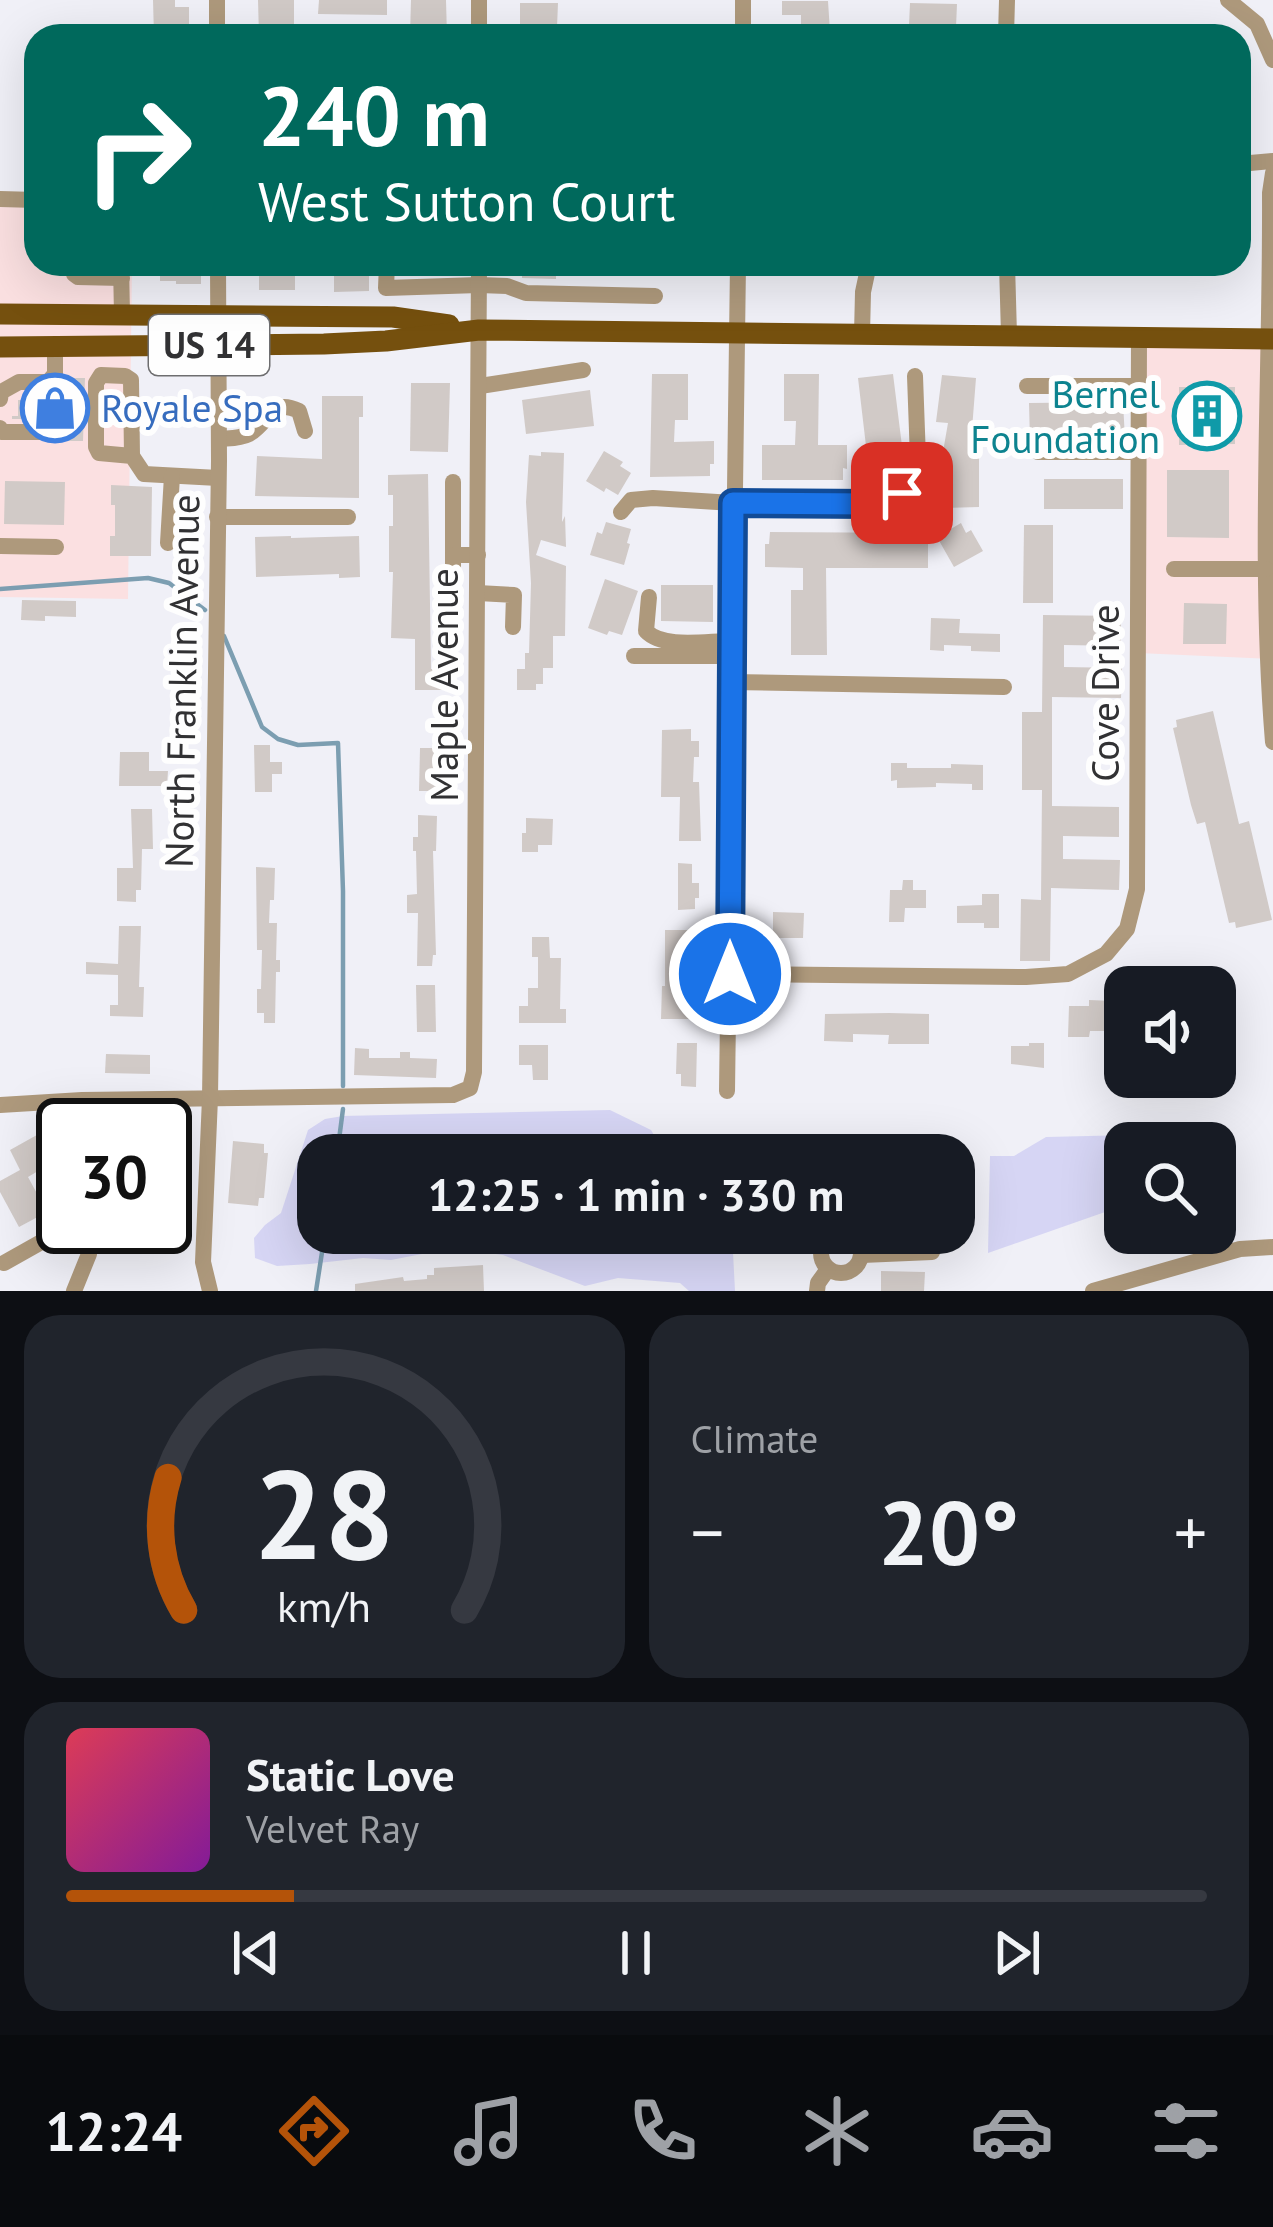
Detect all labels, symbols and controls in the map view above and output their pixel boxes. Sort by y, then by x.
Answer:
text: 240 m [258,60,490,169]
icon: right [60,72,216,228]
text: West Sutton Court [258,166,675,236]
road number: US 14 [149,315,269,375]
place label: Bernel Foundation [970,368,1161,464]
shop icon: Royale Spa [20,373,90,443]
building icon: Bernel Foundation [1172,381,1242,451]
place label: Royale Spa [101,382,283,433]
pin [851,442,953,544]
icon: arrive [869,460,935,526]
street label: North Franklin Avenue [153,494,210,868]
street label: Maple Avenue [418,568,469,802]
street label: Cove Drive [1079,604,1130,782]
position arrow [667,911,793,1037]
map controls [1104,966,1236,1254]
button: sound [1104,966,1236,1098]
speed limit sign: 30 [36,1098,192,1254]
button: search [1104,1122,1236,1254]
text: 12:25 · 1 min · 330 m [428,1165,844,1223]
text: Climate [691,1413,818,1464]
text: 28 [253,1432,395,1593]
text: 20° [878,1473,1019,1590]
text: − [691,1489,724,1574]
text: + [1174,1489,1207,1574]
text: km/h [277,1577,371,1633]
text: Static Love [246,1745,455,1803]
text: Velvet Ray [246,1803,419,1854]
icon: previous [223,1920,289,1986]
icon: pause [603,1920,669,1986]
icon: next [984,1920,1050,1986]
icon: directions [272,2089,356,2173]
icon: music [447,2089,531,2173]
icon: phone [621,2089,705,2173]
icon: climate [795,2089,879,2173]
icon: car [970,2089,1054,2173]
icon: filters [1144,2089,1228,2173]
text: 12:24 [45,2096,182,2166]

